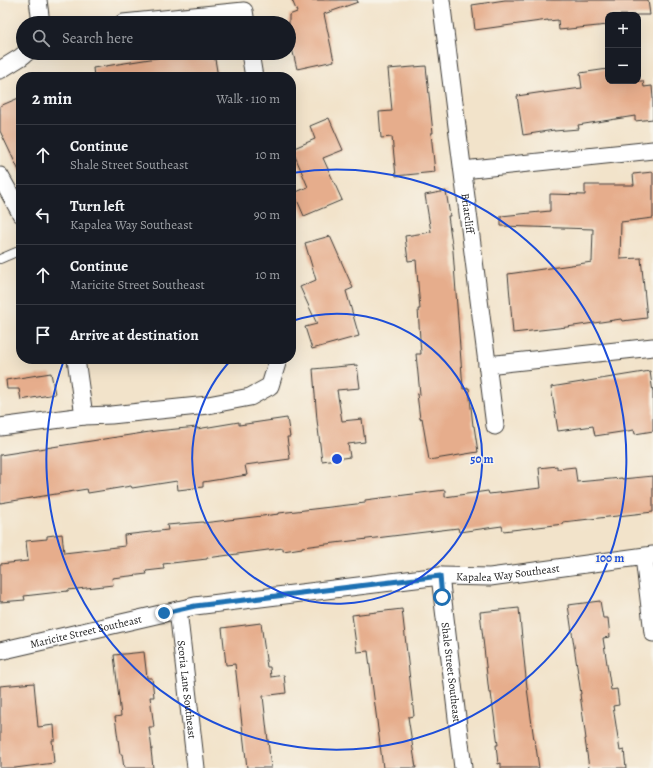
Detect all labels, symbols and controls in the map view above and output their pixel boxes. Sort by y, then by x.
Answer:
map controls [605,12,641,84]
button: + [605,12,641,48]
search box [16,16,296,60]
icon: search [30,27,52,49]
text: Search here [62,28,133,48]
button: − [605,48,641,84]
text: 2 min [32,87,72,110]
text: Walk · 110 m [216,90,280,107]
text: Continue [70,136,128,156]
icon: ahead [32,144,54,166]
text: 10 m [255,146,280,163]
text: Shale Street Southeast [70,156,189,173]
street label: Briarcliff [458,192,478,236]
text: Turn left [70,196,125,216]
icon: left [32,204,54,226]
text: 90 m [254,206,280,223]
text: Kapalea Way Southeast [70,216,193,233]
text: Continue [70,256,128,276]
icon: ahead [32,264,54,286]
text: 10 m [255,266,280,283]
text: Maricite Street Southeast [70,276,205,293]
icon: arrive [32,324,54,346]
text: Arrive at destination [70,325,199,345]
text: 50 m [470,451,494,467]
centre of rings [330,452,344,466]
text: 100 m [596,550,624,566]
street label: Kapalea Way Southeast [456,560,561,585]
route start [433,588,451,606]
route end [155,604,173,622]
street label: Maricite Street Southeast [28,611,143,651]
street label: Shale Street Southeast [438,621,465,724]
street label: Scoria Lane Southeast [174,640,200,740]

